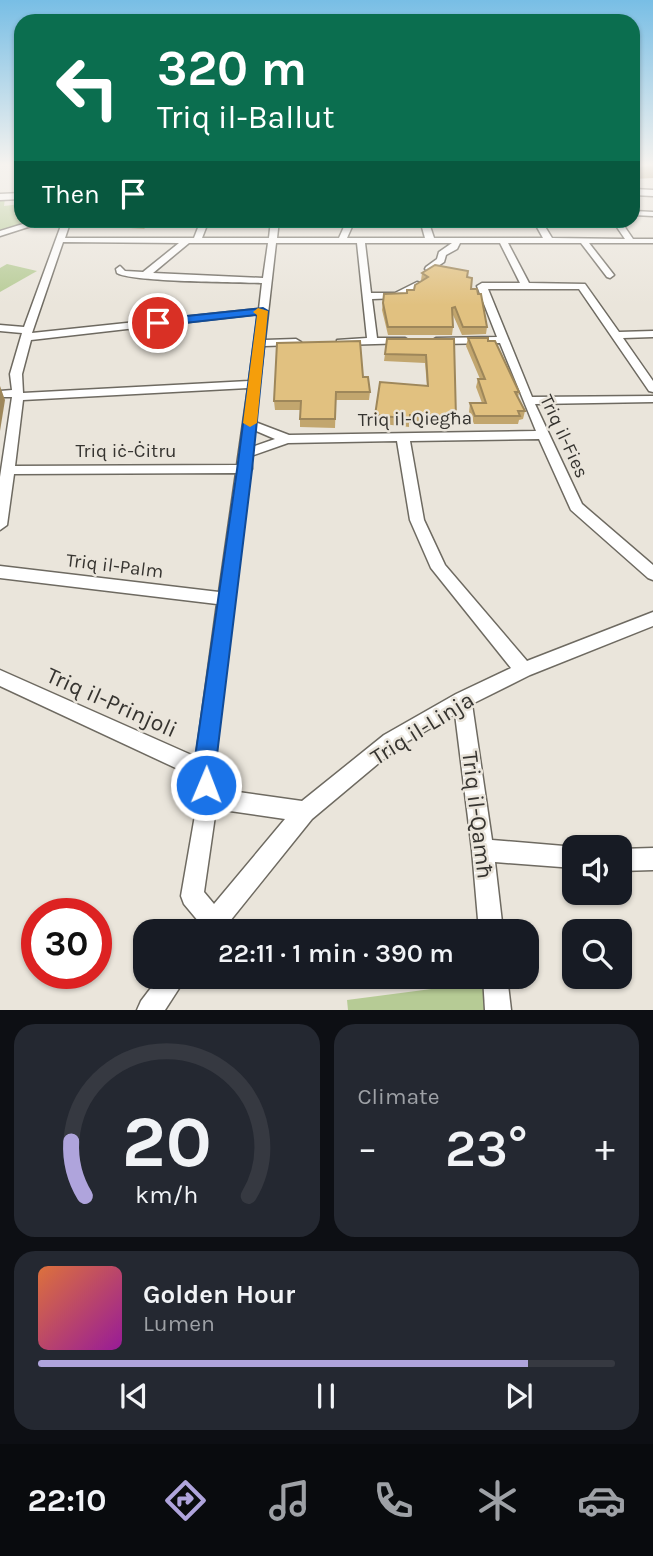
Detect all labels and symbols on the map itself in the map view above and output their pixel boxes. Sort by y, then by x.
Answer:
pin [128,293,188,353]
street label: Triq il-Fies [535,391,593,482]
street label: Triq il-Qiegħa [358,407,472,431]
street label: Triq iċ-Ċitru [75,440,177,462]
street label: Triq il-Palm [65,549,165,583]
street label: Triq il-Prinjoli [42,662,181,743]
street label: Triq il-Linja [366,686,479,771]
position arrow [169,748,243,822]
street label: Triq il-Qamħ [456,750,499,880]
speed limit sign: 30 [21,898,112,989]

